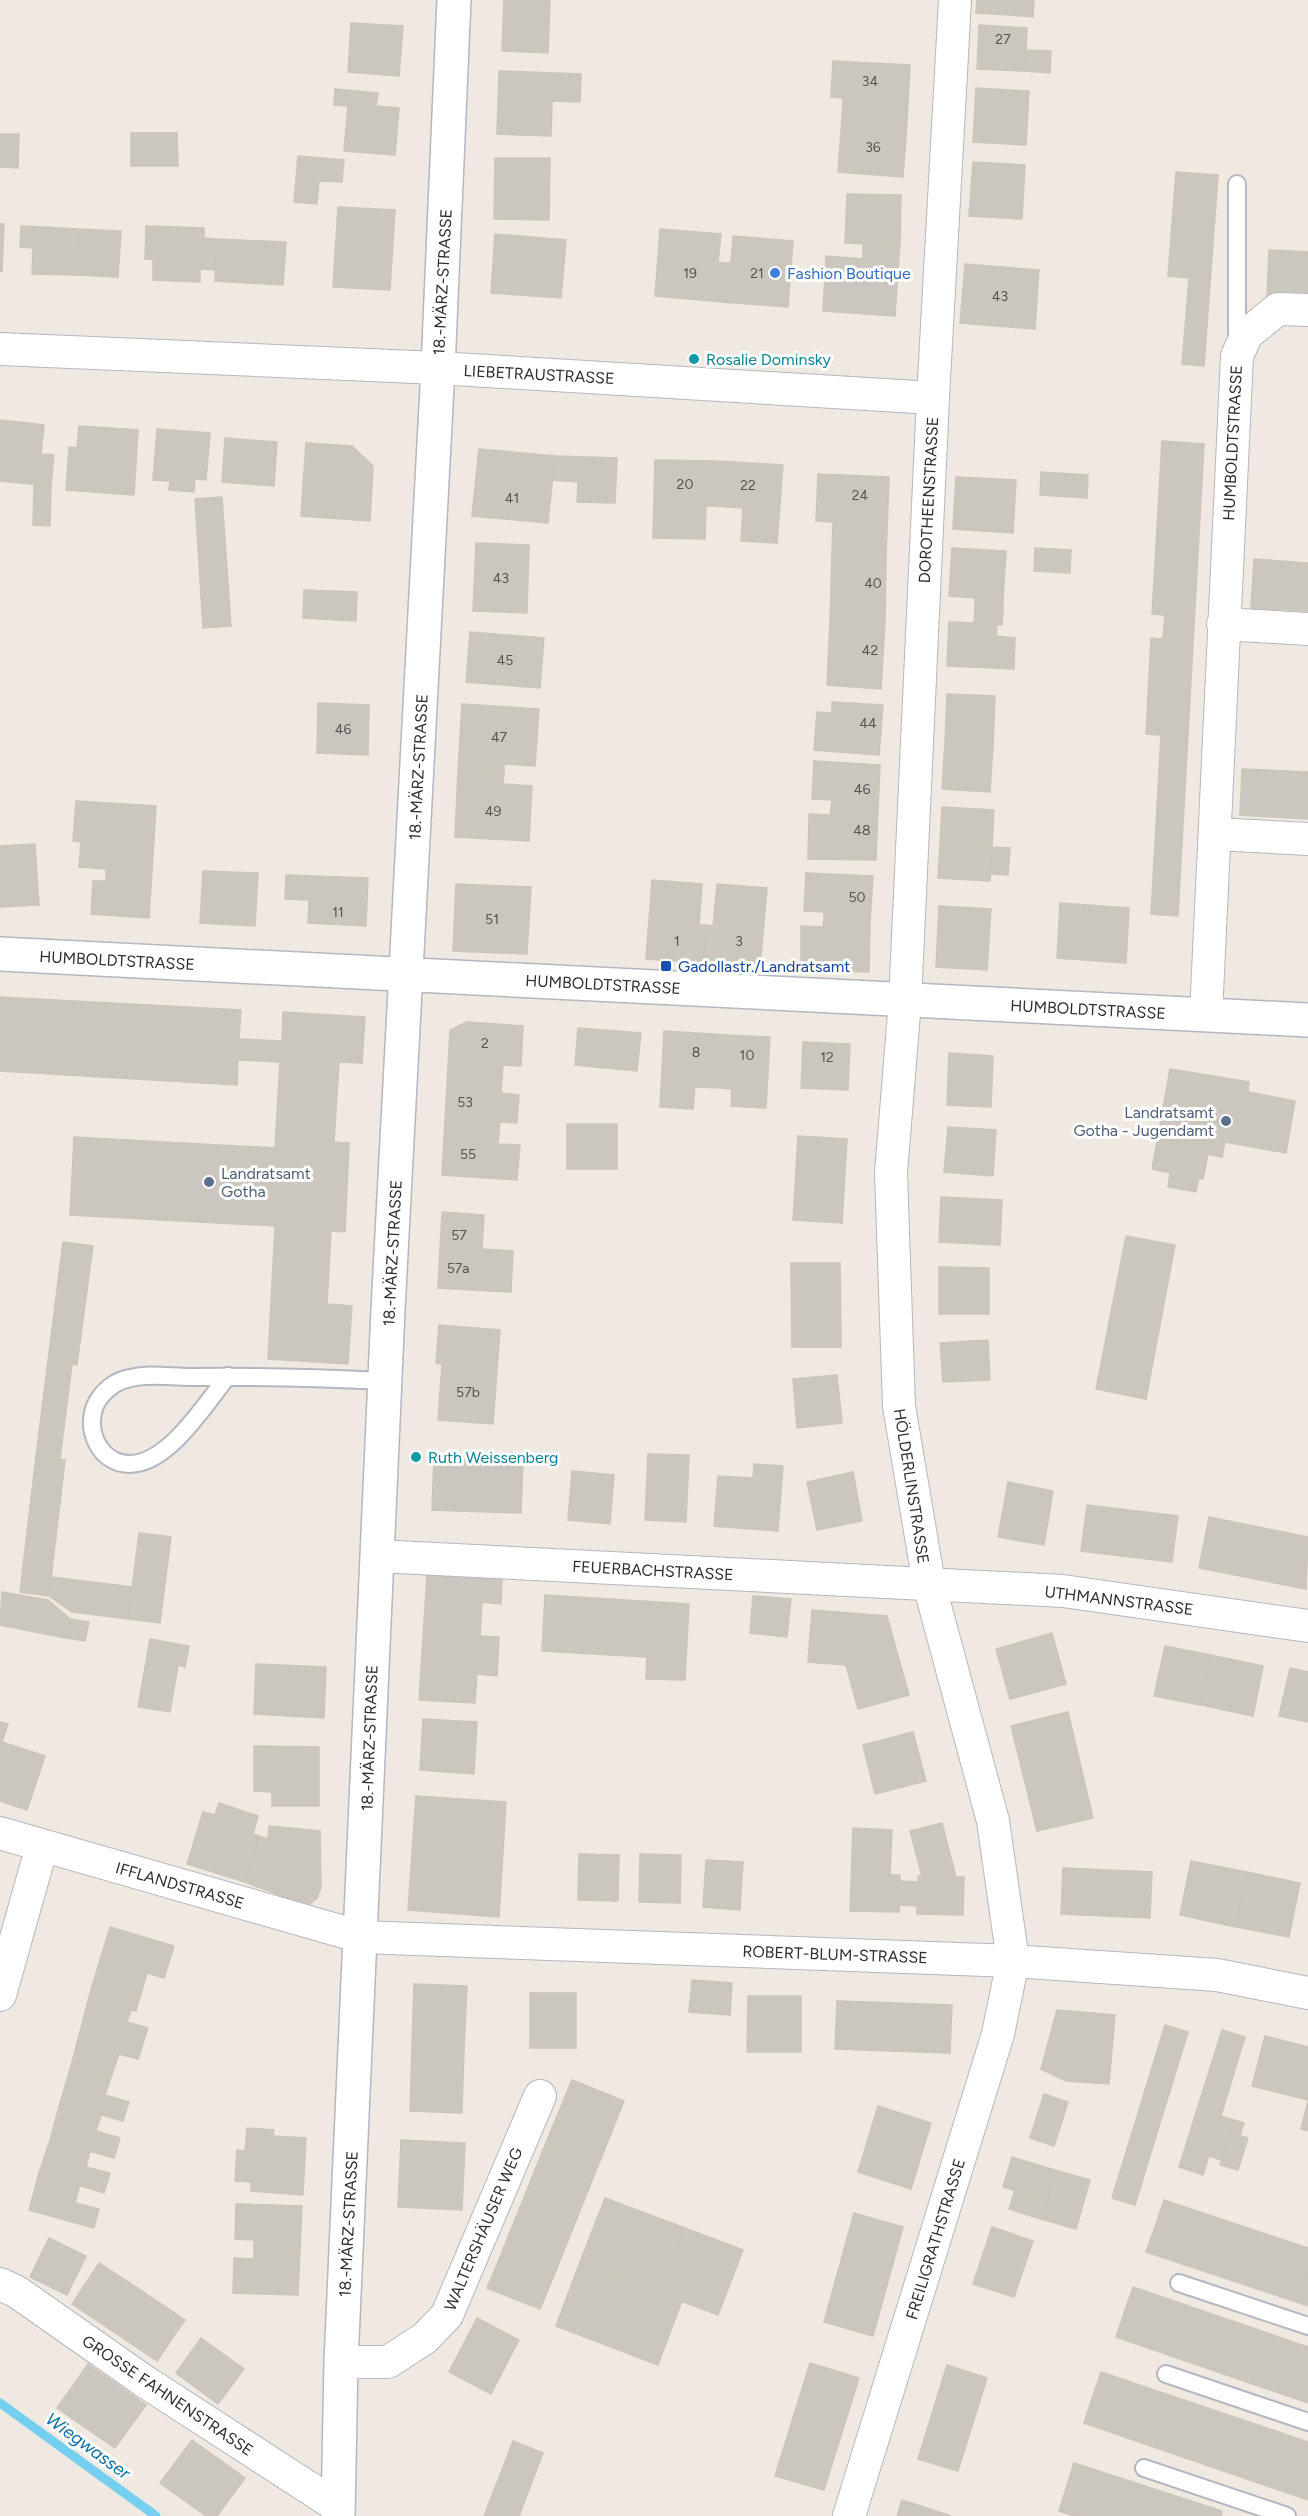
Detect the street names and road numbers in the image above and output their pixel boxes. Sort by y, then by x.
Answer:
street label: 18.-MÄRZ-STRASSE [429,208,456,356]
street label: LIEBETRAUSTRASSE [463,361,615,388]
street label: HUMBOLDTSTRASSE [1219,365,1246,521]
street label: DOROTHEENSTRASSE [915,416,942,584]
street label: 18.-MÄRZ-STRASSE [405,693,432,841]
street label: HUMBOLDTSTRASSE [39,947,195,974]
street label: HUMBOLDTSTRASSE [525,971,681,998]
street label: HUMBOLDTSTRASSE [1010,996,1166,1023]
street label: 18.-MÄRZ-STRASSE [379,1179,406,1327]
street label: HÖLDERLINSTRASSE [890,1407,933,1565]
street label: FEUERBACHSTRASSE [572,1557,734,1584]
street label: UTHMANNSTRASSE [1043,1582,1194,1619]
street label: 18.-MÄRZ-STRASSE [357,1665,382,1812]
street label: IFFLANDSTRASSE [113,1858,246,1913]
street label: ROBERT-BLUM-STRASSE [742,1942,928,1967]
street label: WALTERSHÄUSER WEG [440,2145,526,2314]
street label: 18.-MÄRZ-STRASSE [335,2150,362,2298]
street label: FREILIGRATHSTRASSE [902,2156,969,2322]
street label: GROSSE FAHNENSTRASSE [79,2331,257,2460]

